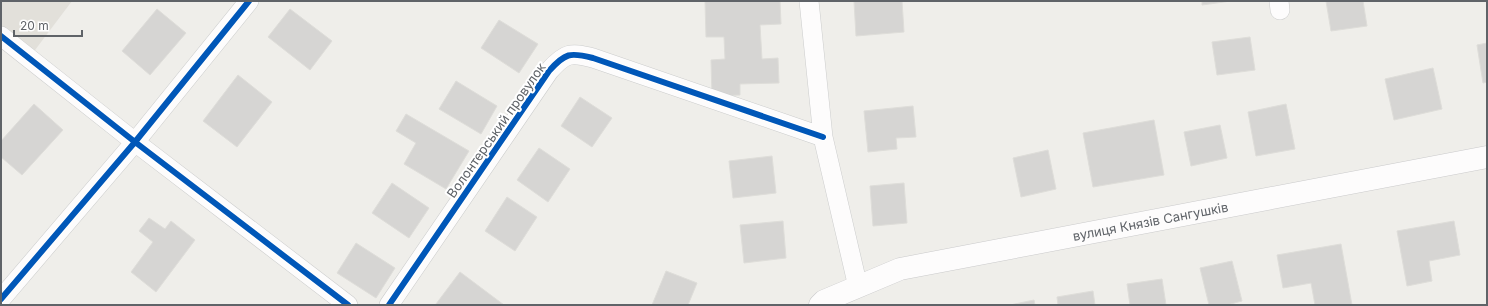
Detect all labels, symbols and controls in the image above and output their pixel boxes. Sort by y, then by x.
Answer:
scale bar [14,12,82,38]
text: 20 m [20,18,49,33]
street label: Волонтерський провулок [443,59,549,201]
street label: вулиця Князів Сангушків [1071,199,1230,244]

